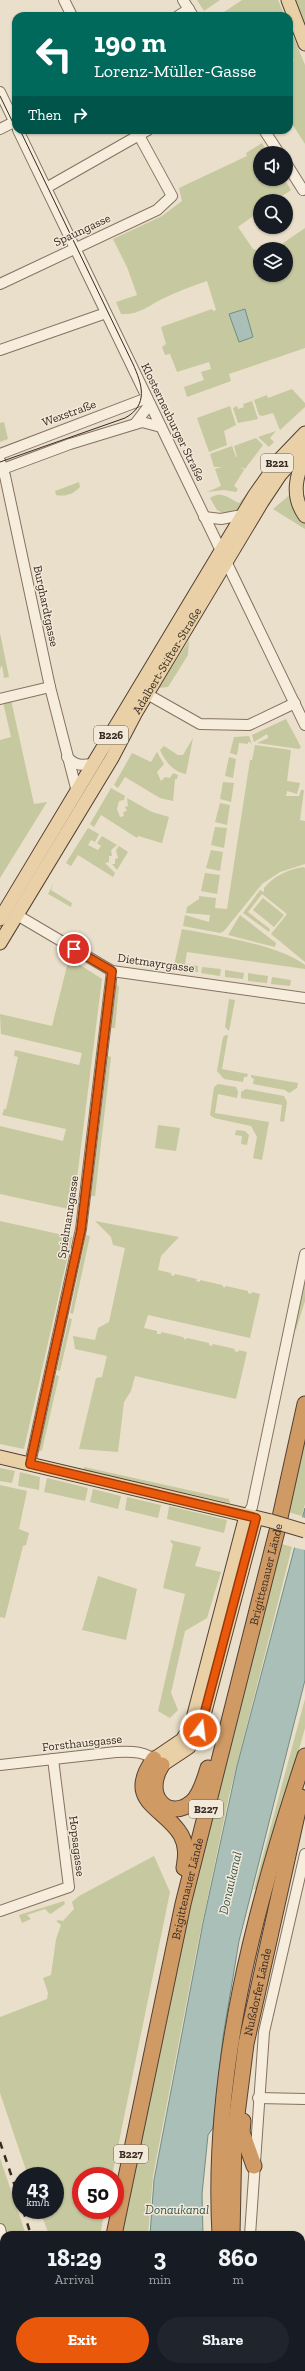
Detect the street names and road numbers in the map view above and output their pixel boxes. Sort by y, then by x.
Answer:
street label: Spaungasse [51,211,113,249]
street label: Klosterneuburger Straße [138,361,208,484]
street label: Wexstraße [40,397,98,429]
road number: B221 [261,454,293,472]
street label: Burghardtgasse [31,564,62,648]
street label: Adalbert-Stifter-Straße [130,605,204,716]
road number: B226 [94,726,128,744]
street label: Dietmayrgasse [117,951,196,975]
street label: Spielmanngasse [55,1174,82,1259]
street label: Brigittenauer Lände [247,1522,286,1627]
street label: Forsthausgasse [41,1732,123,1754]
road number: B227 [189,1800,223,1818]
street label: Hopsagasse [66,1815,88,1878]
street label: Brigittenauer Lände [169,1836,207,1941]
street label: Nußdorfer Lände [241,1947,274,2037]
road number: B227 [114,2145,148,2163]

